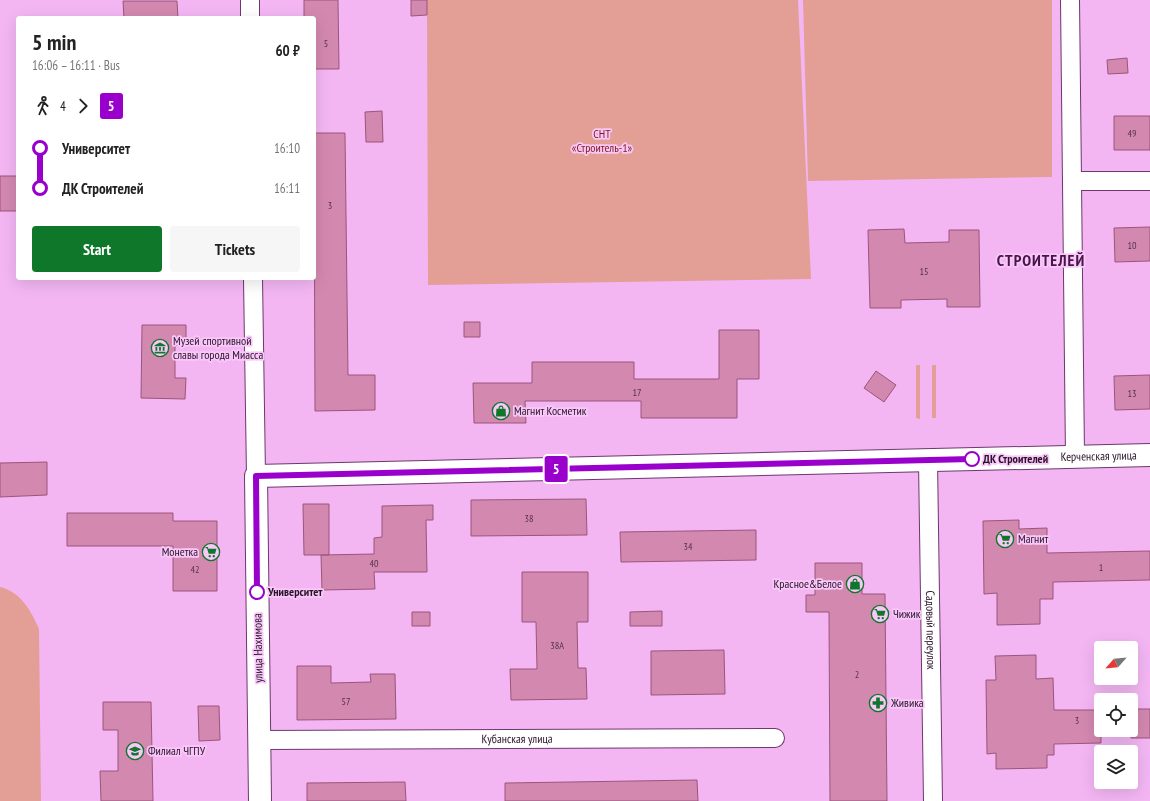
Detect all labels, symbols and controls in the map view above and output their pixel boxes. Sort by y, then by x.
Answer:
text: 5 min [32,28,76,56]
house number: 5 [324,37,328,50]
text: 60 ₽ [275,41,300,60]
text: 16:06 – 16:11 · Bus [32,57,120,74]
icon: walk [32,95,54,117]
icon: forward [72,95,94,117]
text: 5 [108,97,115,115]
text: 4 [60,98,66,115]
park label: СНТ «Строитель-1» [572,126,633,155]
house number: 49 [1128,127,1137,140]
text: Университет [62,139,130,158]
text: 16:10 [274,140,300,157]
text: ДК Строителей [62,179,143,198]
text: 16:11 [274,180,300,197]
house number: 3 [328,199,332,212]
button: Start [32,226,162,272]
button: Tickets [170,226,300,272]
house number: 10 [1128,239,1137,252]
district label: СТРОИТЕЛЕЙ [997,250,1085,270]
house number: 15 [920,265,929,278]
place label: Музей спортивной славы города Миасса [173,333,263,362]
museum icon: Музей спортивной славы города Миасса [150,338,170,358]
house number: 17 [633,386,642,399]
house number: 13 [1128,387,1137,400]
shop icon: Магнит Косметик [491,401,511,421]
place label: Магнит Косметик [514,403,587,418]
street label: Керченская улица [1061,447,1137,464]
marker: ДК Строителей [964,451,980,467]
place label: ДК Строителей [983,451,1048,466]
line badge: 5 [543,456,569,482]
text: 5 [553,460,559,478]
house number: 38 [525,512,534,525]
supermarket icon: Магнит [995,529,1015,549]
place label: Магнит [1018,531,1048,546]
house number: 34 [684,540,693,553]
supermarket icon: Монетка [201,542,221,562]
place label: Монетка [162,544,198,559]
house number: 40 [370,557,379,570]
house number: 1 [1099,561,1103,574]
house number: 42 [191,563,200,576]
shop icon: Красное&Белое [845,574,865,594]
place label: Красное&Белое [773,576,842,591]
marker: Университет [249,584,265,600]
place label: Университет [267,584,323,599]
street label: Садовый переулок [923,590,939,670]
supermarket icon: Чижик [870,604,890,624]
place label: Чижик [893,606,921,621]
street label: улица Нахимова [249,613,266,683]
house number: 38А [550,639,564,652]
north arrow [1094,641,1138,685]
map controls [1094,641,1138,789]
house number: 2 [855,668,859,681]
pharmacy icon: Живика [868,693,888,713]
button: locate [1094,693,1138,737]
house number: 57 [342,695,351,708]
place label: Живика [890,695,924,710]
house number: 3 [1075,714,1079,727]
street label: Кубанская улица [481,731,553,746]
school or university icon: Филиал ЧГПУ [125,741,145,761]
place label: Филиал ЧГПУ [148,743,206,758]
button: layers [1094,745,1138,789]

